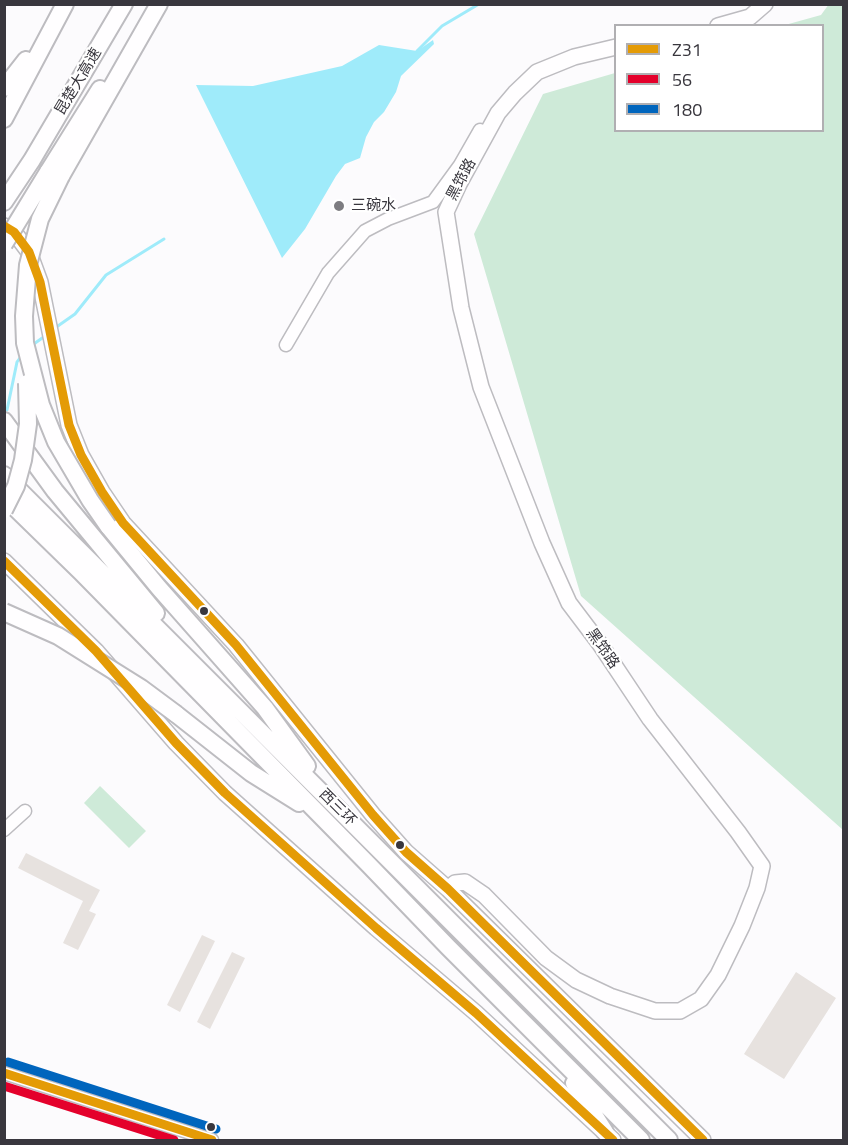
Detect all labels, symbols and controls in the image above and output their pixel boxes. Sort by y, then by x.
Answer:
legend [614,24,824,132]
text: Z31 [672,36,702,63]
street label: 昆楚大高速 [52,45,106,119]
text: 56 [672,66,692,93]
text: 180 [672,96,702,123]
street label: 黑筇路 [443,156,481,204]
place label: 三碗水 [351,197,396,215]
marker: 三碗水 [332,199,346,213]
unlabelled marker [198,605,210,617]
street label: 黑筇路 [582,625,622,673]
street label: 西三环 [315,786,359,830]
unlabelled marker [394,839,406,851]
unlabelled marker [205,1121,217,1133]

